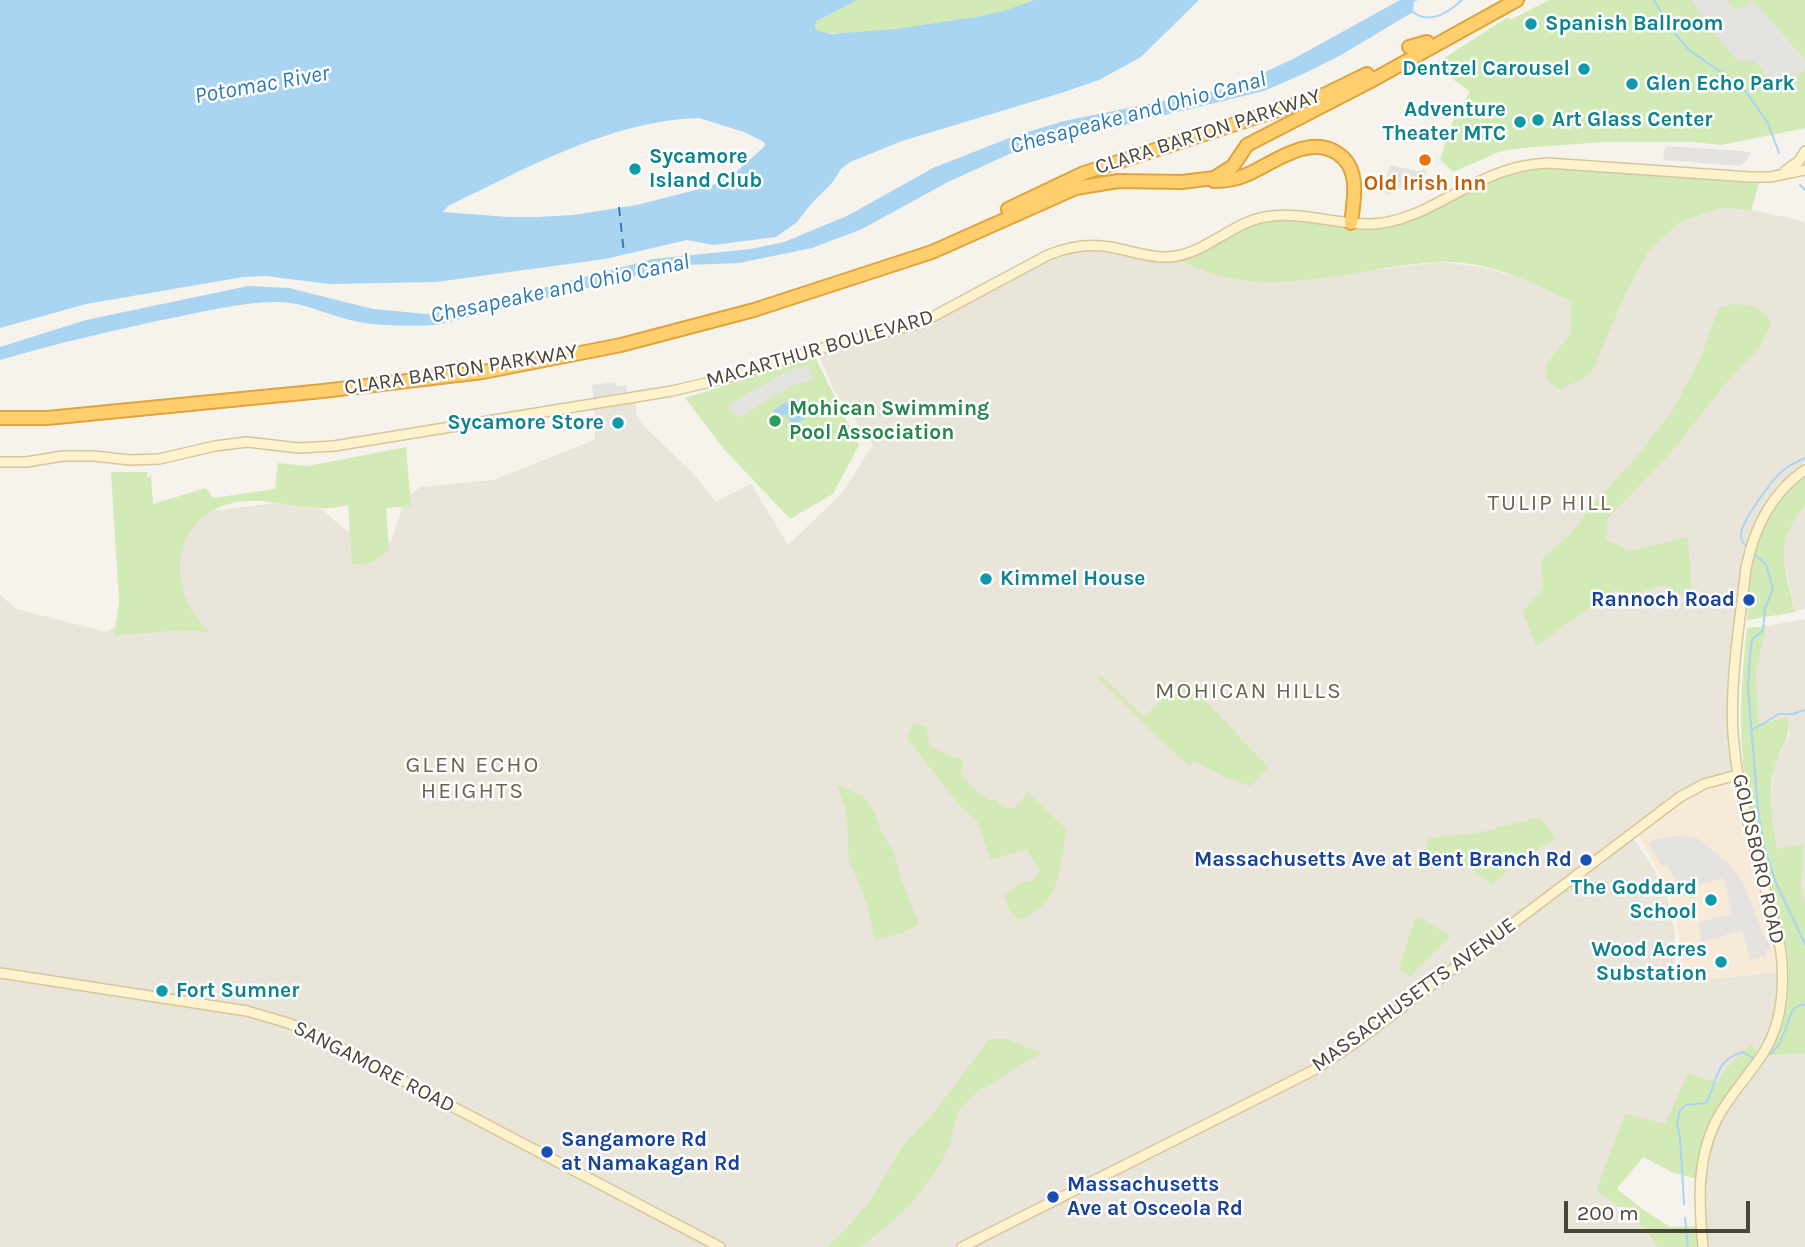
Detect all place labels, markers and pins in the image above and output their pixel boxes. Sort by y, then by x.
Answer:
place label: Spanish Ballroom [1545,11,1724,37]
marker: Spanish Ballroom [1523,16,1539,32]
place label: Dentzel Carousel [1402,56,1570,82]
marker: Dentzel Carousel [1576,61,1592,77]
place label: Glen Echo Park [1646,71,1795,97]
marker: Glen Echo Park [1624,76,1640,92]
place label: Adventure Theater MTC [1383,97,1506,147]
place label: Art Glass Center [1552,107,1713,133]
marker: Art Glass Center [1530,112,1546,128]
marker: Adventure Theater MTC [1512,114,1528,130]
place label: Sycamore Island Club [649,144,762,194]
marker: Old Irish Inn [1417,152,1433,168]
marker: Sycamore Island Club [627,161,643,177]
place label: Old Irish Inn [1364,171,1486,197]
place label: Mohican Swimming Pool Association [789,396,989,446]
place label: Sycamore Store [447,410,604,436]
marker: Mohican Swimming Pool Association [767,413,783,429]
marker: Sycamore Store [610,415,626,431]
place label: Kimmel House [1000,566,1145,592]
marker: Kimmel House [978,571,994,587]
place label: Rannoch Road [1591,587,1735,613]
marker: Rannoch Road [1741,592,1757,608]
place label: Massachusetts Ave at Bent Branch Rd [1194,847,1572,873]
marker: Massachusetts Ave at Bent Branch Rd [1578,852,1594,868]
place label: The Goddard School [1571,875,1697,925]
marker: The Goddard School [1703,892,1719,908]
place label: Wood Acres Substation [1591,937,1707,987]
marker: Wood Acres Substation [1713,954,1729,970]
place label: Fort Sumner [176,978,299,1004]
marker: Fort Sumner [154,983,170,999]
place label: Sangamore Rd at Namakagan Rd [561,1127,740,1177]
marker: Sangamore Rd at Namakagan Rd [539,1144,555,1160]
place label: Massachusetts Ave at Osceola Rd [1067,1172,1243,1222]
marker: Massachusetts Ave at Osceola Rd [1045,1189,1061,1205]

